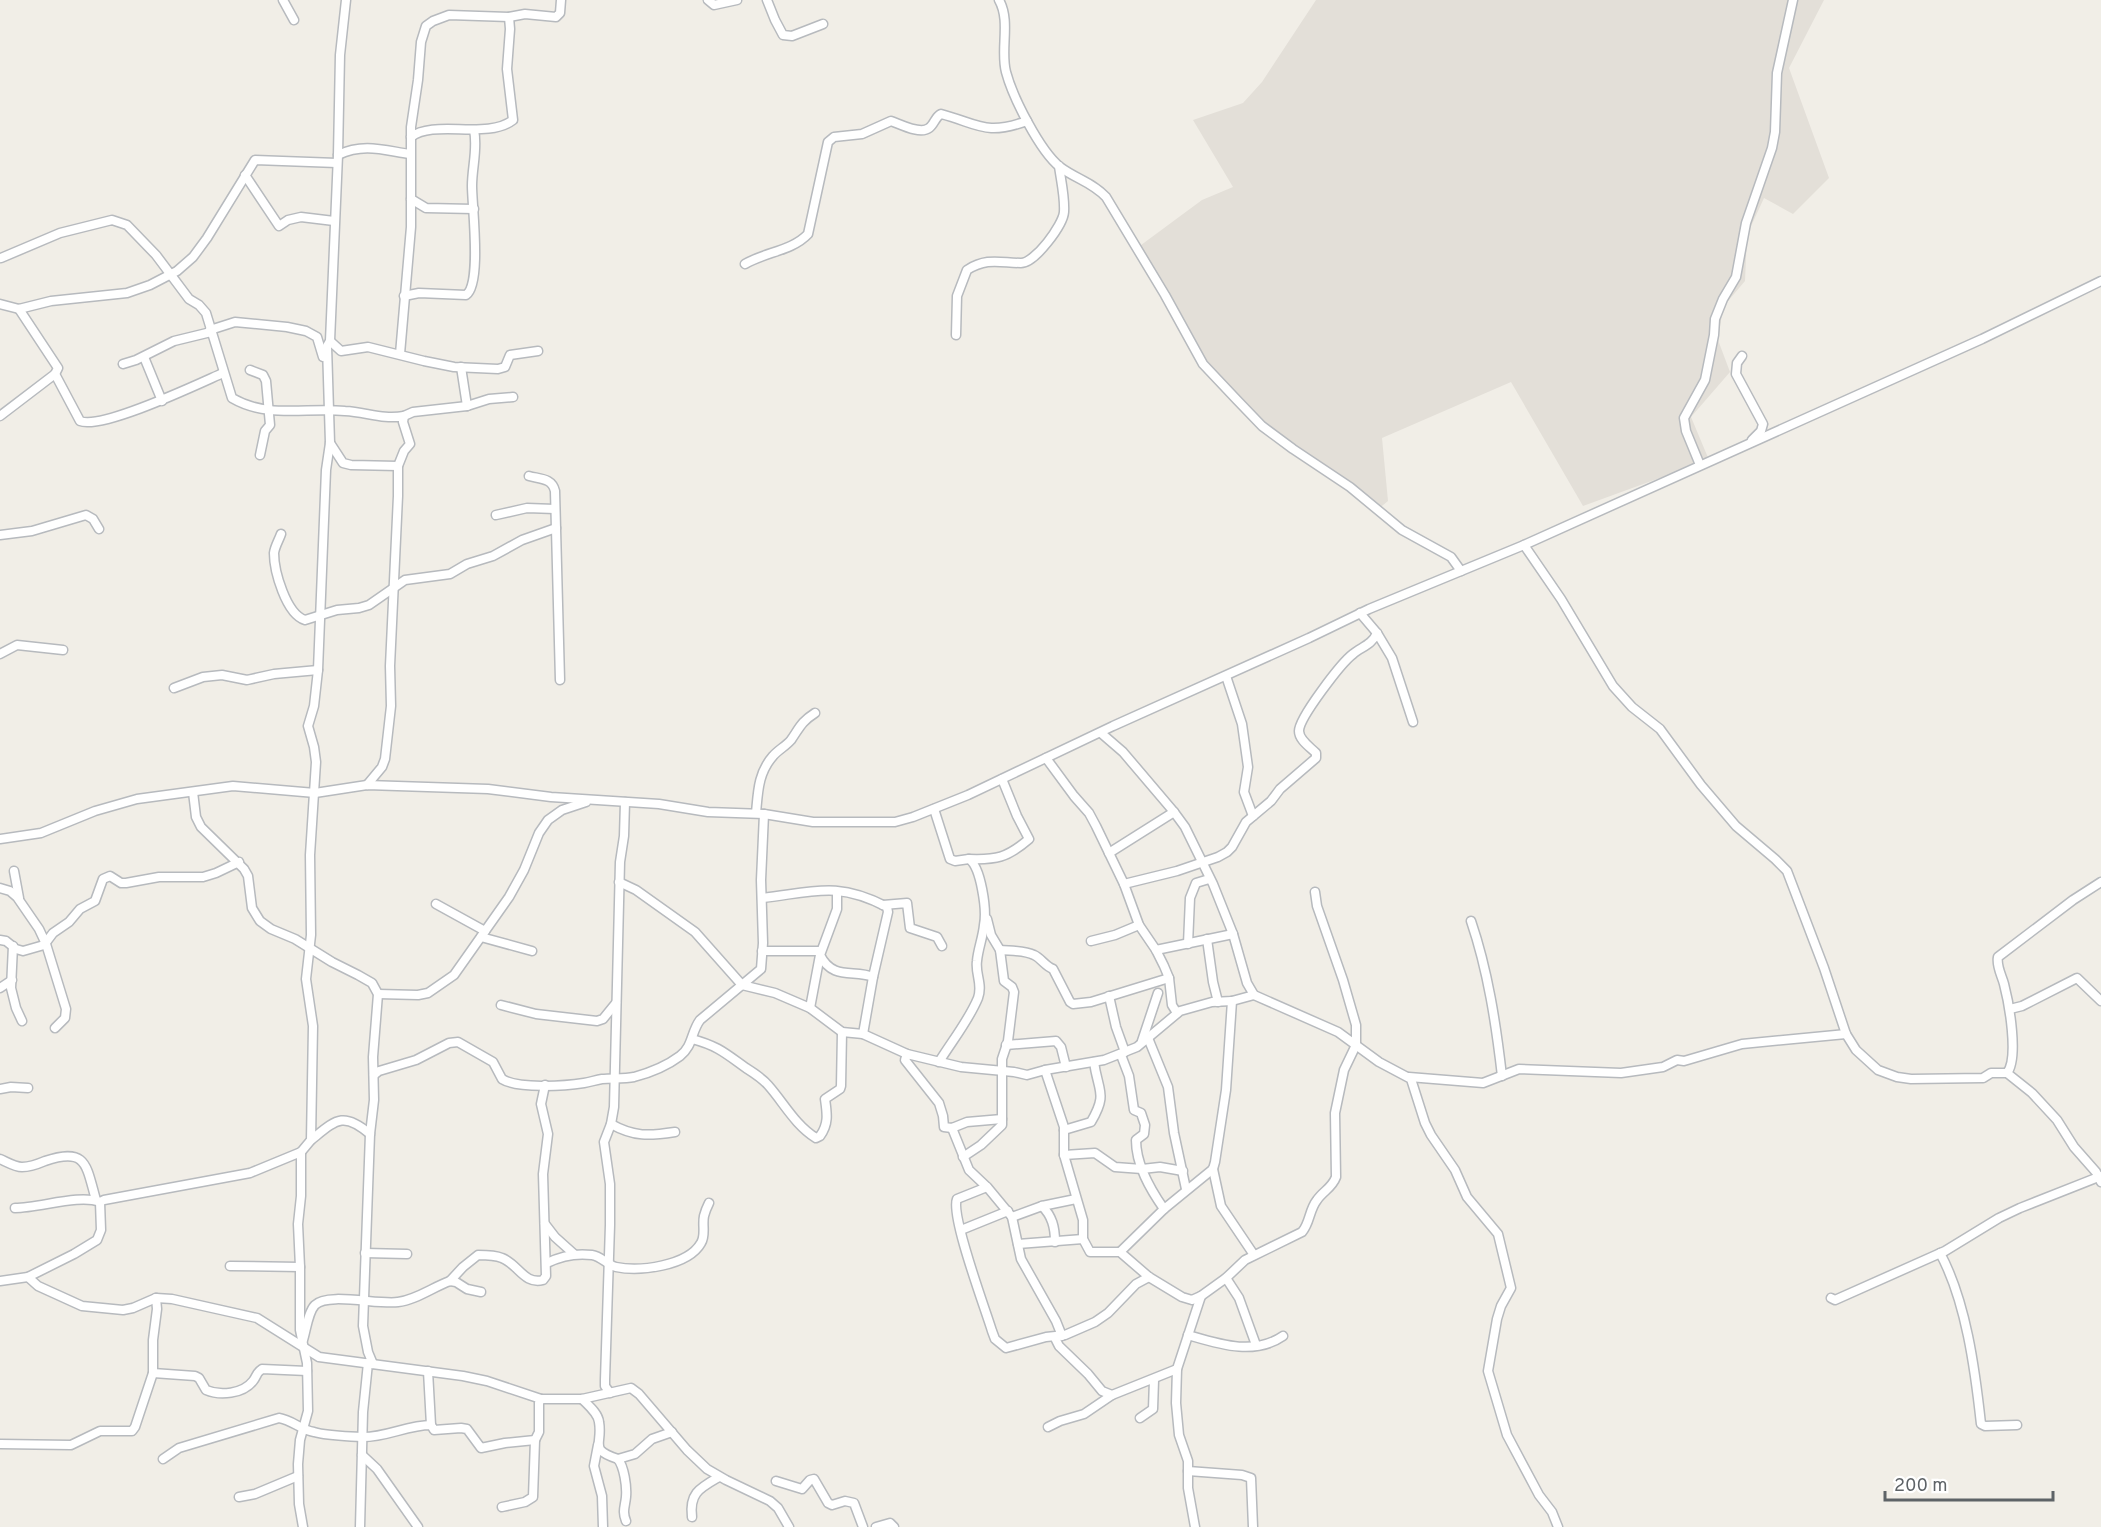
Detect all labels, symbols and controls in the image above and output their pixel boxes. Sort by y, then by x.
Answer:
scale bar [1885,1464,2053,1502]
text: 200 m [1894,1475,1947,1498]

